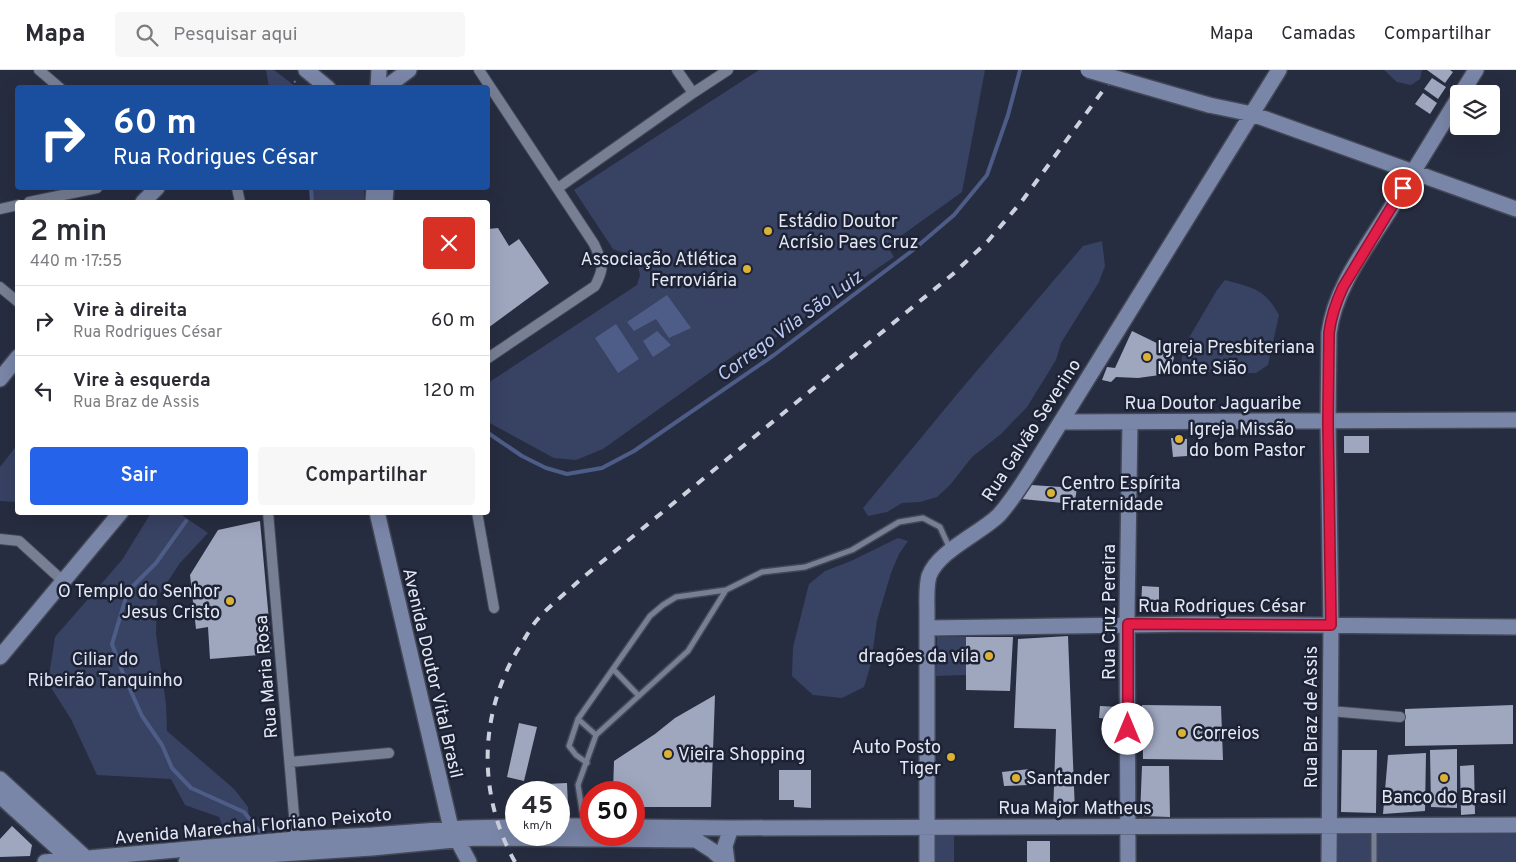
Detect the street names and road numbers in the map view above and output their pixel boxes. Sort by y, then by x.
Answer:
street label: Rua Galvão Severino [978,355,1087,506]
street label: Rua Doutor Jaguaribe [1125,393,1301,416]
street label: Rua Cruz Pereira [1099,544,1122,680]
street label: Avenida Doutor Vital Brasil [396,566,467,781]
street label: Rua Rodrigues César [1138,596,1306,619]
street label: Rua Maria Rosa [251,614,284,739]
street label: Rua Braz de Assis [1301,646,1324,788]
street label: Rua Major Matheus [998,798,1152,821]
street label: Avenida Marechal Floriano Peixoto [114,804,393,851]

